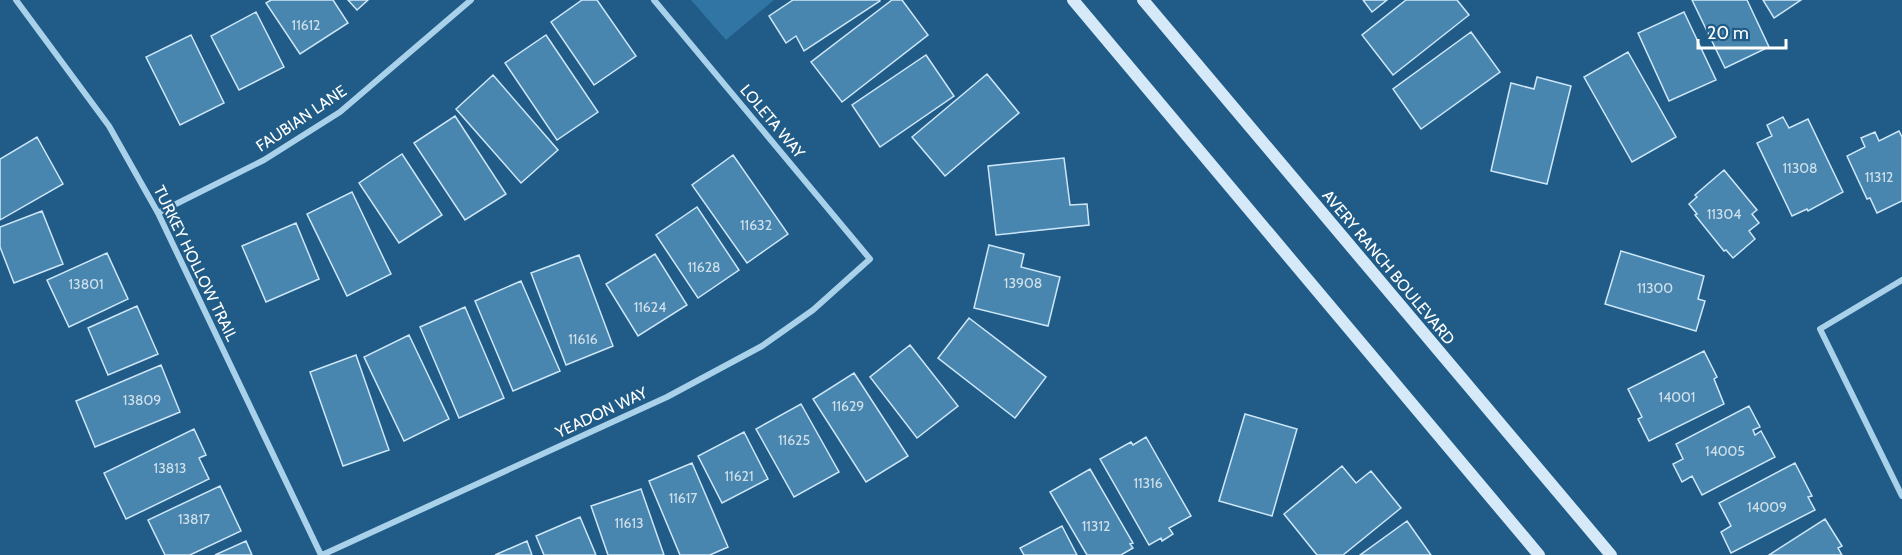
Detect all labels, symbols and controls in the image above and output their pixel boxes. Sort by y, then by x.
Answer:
scale bar [1698,12,1786,50]
house number: 11612 [292,16,320,34]
text: 20 m [1707,22,1749,44]
street label: FAUBIAN LANE [252,81,350,156]
street label: LOLETA WAY [736,81,810,163]
house number: 11308 [1783,159,1817,177]
house number: 11312 [1865,168,1893,186]
street label: TURKEY HOLLOW TRAIL [150,182,241,344]
street label: AVERY RANCH BOULEVARD [1318,186,1459,348]
house number: 11304 [1707,205,1741,223]
house number: 11632 [740,216,772,234]
house number: 11628 [688,258,720,276]
house number: 13908 [1004,274,1042,292]
house number: 13801 [69,275,103,293]
house number: 11300 [1637,279,1673,297]
house number: 11624 [634,298,666,316]
house number: 11616 [568,330,598,348]
street label: YEADON WAY [551,383,651,442]
house number: 14001 [1659,388,1695,406]
house number: 13809 [123,391,161,409]
house number: 11629 [832,397,864,415]
house number: 11625 [778,431,810,449]
house number: 14005 [1705,442,1745,460]
house number: 13813 [154,459,186,477]
house number: 11621 [725,467,753,485]
house number: 11316 [1133,474,1163,492]
house number: 11617 [669,489,697,507]
house number: 14009 [1747,498,1787,516]
house number: 13817 [178,510,210,528]
house number: 11613 [614,514,644,532]
house number: 11312 [1082,517,1110,535]

